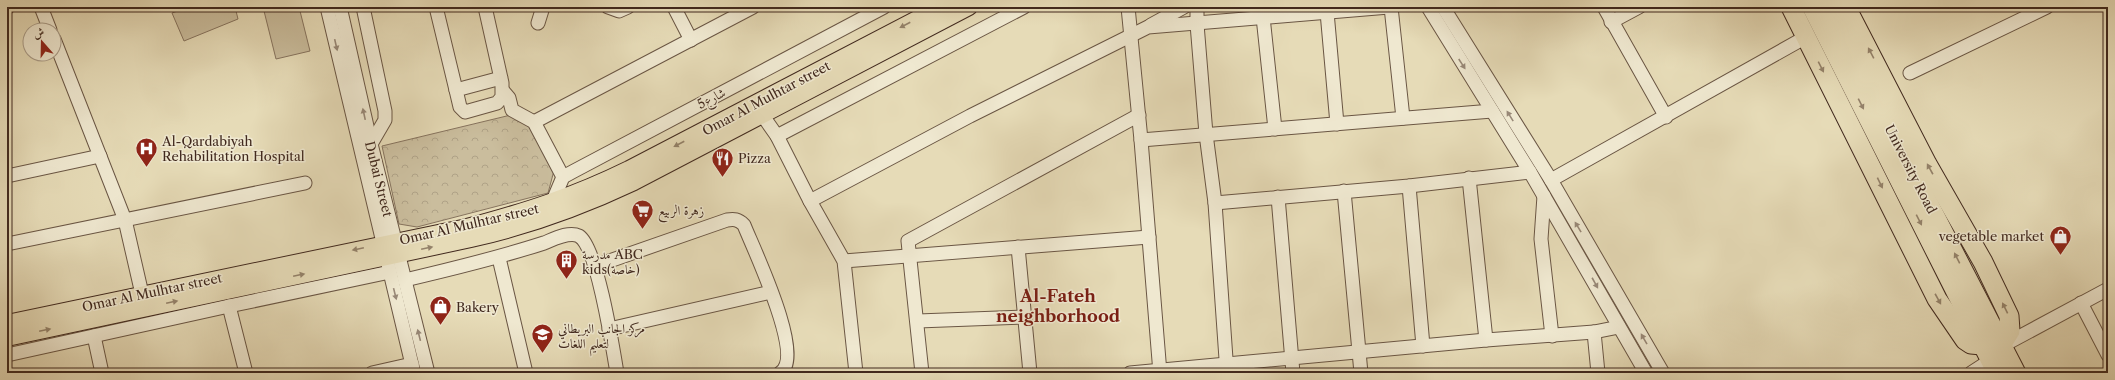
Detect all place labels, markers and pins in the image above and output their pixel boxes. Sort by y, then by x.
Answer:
place label: Al-Qardabiyah Rehabilitation Hospital [161,133,305,164]
hospital icon: Al-Qardabiyah Rehabilitation Hospital [134,135,160,168]
restaurant icon: Pizza [709,145,735,178]
place label: Pizza [738,150,771,166]
supermarket icon: زهرة الربيع [630,197,656,230]
place label: زهرة الربيع [658,202,704,223]
shop icon: vegetable market [2047,223,2073,256]
place label: vegetable market [1938,228,2044,244]
place label: مدرسة ABC kids(خاصة) [582,246,643,277]
building icon: مدرسة ABC kids(خاصة) [553,248,579,281]
shop icon: Bakery [428,294,454,327]
place label: Bakery [456,299,500,315]
place label: مركز الجانب البريطاني لتعليم اللغات [558,320,645,357]
school or university icon: مركز الجانب البريطاني لتعليم اللغات [529,322,555,355]

